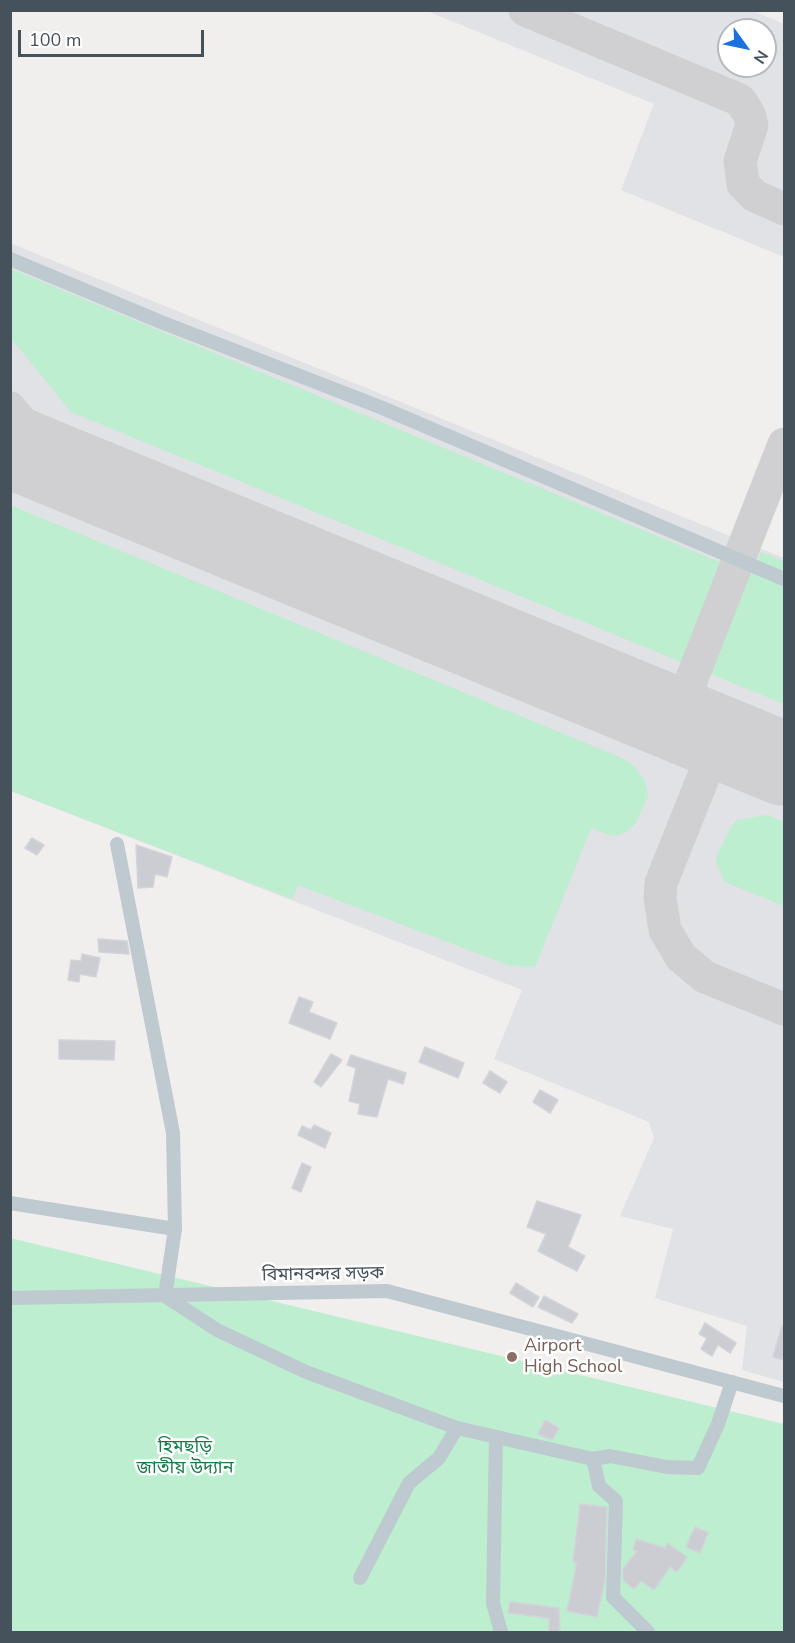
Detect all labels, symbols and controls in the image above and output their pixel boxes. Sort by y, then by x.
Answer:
scale bar [21,18,207,56]
north arrow [717,18,777,78]
text: 100 m [29,28,81,52]
text: N [748,46,773,68]
street label: বিমানবন্দর সড়ক [262,1263,384,1287]
place label: Airport High School [524,1336,622,1378]
marker: Airport High School [505,1350,519,1364]
park label: হিমছড়ি জাতীয় উদ্যান [137,1437,233,1480]

